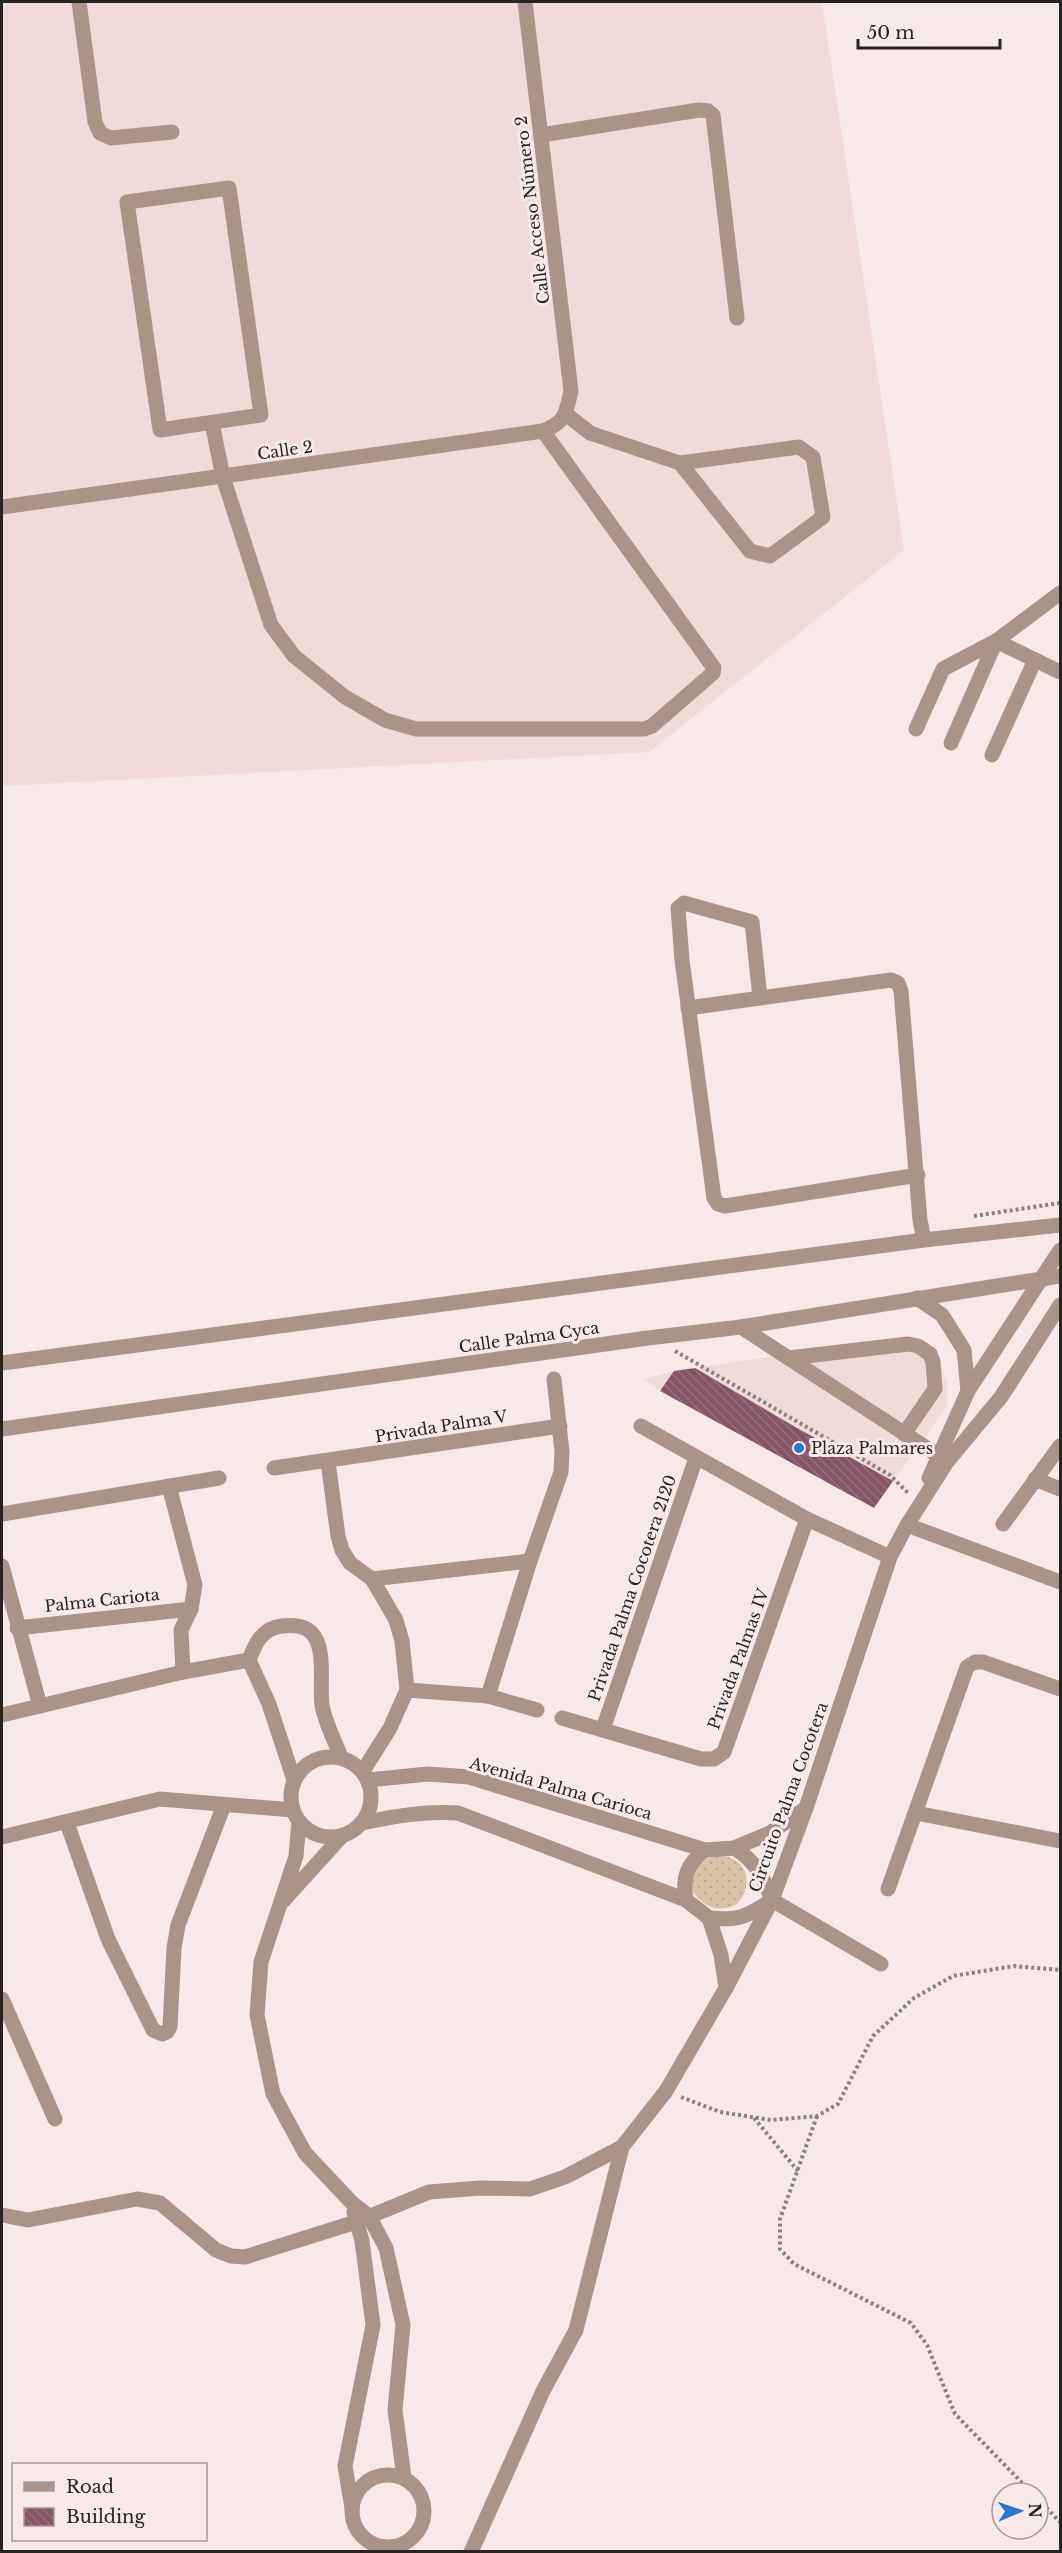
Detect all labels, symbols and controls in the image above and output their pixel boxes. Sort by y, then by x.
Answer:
scale bar [858,12,1000,50]
text: 50 m [867,22,915,44]
street label: Calle Acceso Número 2 [511,115,553,305]
street label: Calle 2 [256,436,314,464]
street label: Calle Palma Cyca [458,1317,600,1357]
street label: Privada Palma V [373,1406,509,1446]
place label: Plaza Palmares [811,1438,933,1458]
marker: Plaza Palmares [792,1441,806,1455]
street label: Privada Palma Cocotera 2120 [584,1472,680,1704]
street label: Palma Cariota [44,1584,161,1616]
street label: Privada Palmas IV [703,1585,773,1732]
street label: Circuito Palma Cocotera [744,1699,832,1895]
street label: Avenida Palma Carioca [467,1752,655,1824]
legend [12,2463,207,2541]
text: Road [66,2476,114,2498]
north arrow [990,2481,1050,2541]
text: N [1025,2503,1045,2518]
text: Building [66,2506,145,2528]

